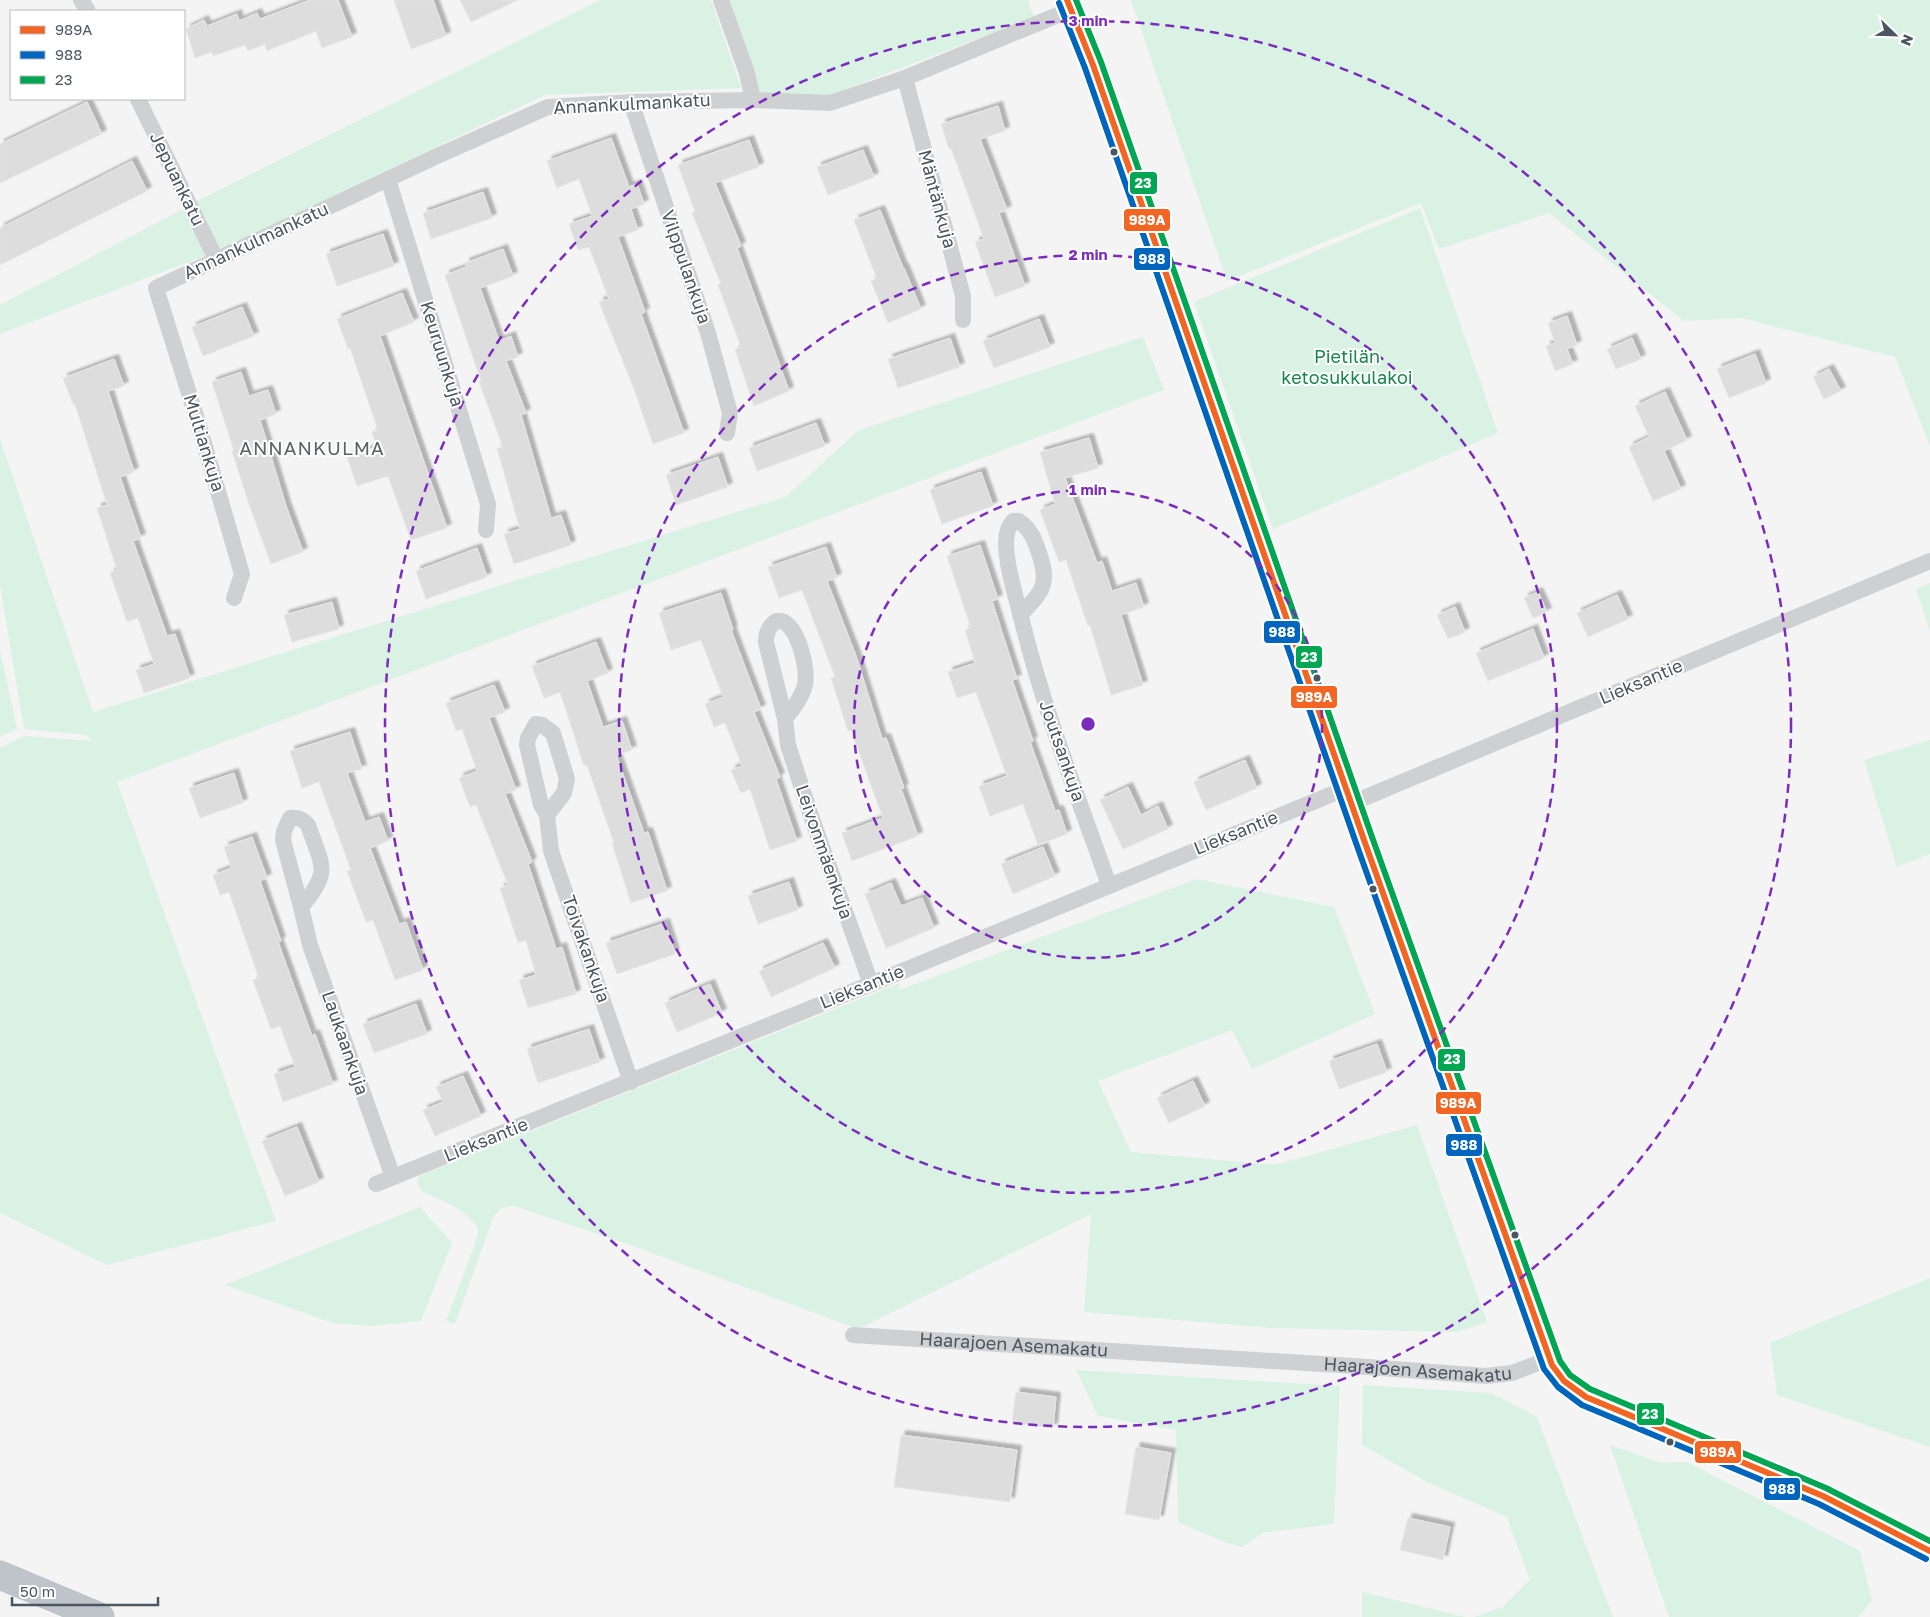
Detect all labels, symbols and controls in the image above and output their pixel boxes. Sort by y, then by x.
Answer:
legend [10,10,185,100]
north arrow [1870,10,1920,60]
text: 3 min [1068,11,1108,29]
text: 989A [55,20,92,38]
text: N [1898,32,1917,48]
text: 988 [55,45,82,63]
text: 23 [55,70,72,88]
street label: Annankulmankatu [553,88,711,118]
street label: Jepuankatu [146,128,210,229]
street label: Mäntänkuja [914,147,962,250]
unlabelled marker [1109,147,1119,157]
line badge: 23 [1129,171,1158,195]
text: 23 [1134,174,1152,191]
street label: Annankulmankatu [180,197,332,283]
street label: Vilppulankuja [657,207,717,326]
line badge: 989A [1123,208,1171,232]
text: 989A [1129,211,1165,228]
text: 2 min [1068,245,1108,263]
line badge: 988 [1133,247,1171,271]
text: 988 [1139,250,1165,267]
street label: Keuruunkuja [416,298,469,409]
park label: Pietilän ketosukkulakoi [1281,345,1413,388]
street label: Multiankuja [180,391,230,494]
district label: ANNANKULMA [239,436,385,459]
text: 1 min [1069,480,1107,498]
line badge: 988 [1263,620,1301,644]
text: 988 [1269,623,1295,640]
line badge: 23 [1295,645,1323,669]
text: 23 [1300,648,1318,665]
street label: Lieksantie [1595,654,1686,709]
unlabelled marker [1312,673,1322,683]
line badge: 989A [1290,685,1338,709]
text: 989A [1296,688,1332,705]
street label: Joutsankuja [1035,697,1091,804]
centre of rings [1079,715,1097,733]
street label: Leivonmäenkuja [792,782,858,922]
street label: Lieksantie [1190,805,1281,859]
unlabelled marker [1368,884,1378,894]
street label: Toivakankuja [558,892,616,1005]
street label: Lieksantie [816,959,907,1013]
street label: Laukaankuja [318,988,374,1098]
line badge: 23 [1437,1048,1466,1072]
text: 23 [1443,1050,1461,1067]
line badge: 989A [1435,1091,1482,1115]
text: 989A [1440,1094,1476,1111]
street label: Lieksantie [440,1112,531,1166]
line badge: 988 [1445,1133,1483,1157]
text: 988 [1451,1136,1477,1153]
unlabelled marker [1510,1230,1520,1240]
street label: Haarajoen Asemakatu [919,1327,1109,1361]
street label: Haarajoen Asemakatu [1323,1352,1513,1386]
line badge: 23 [1636,1402,1665,1426]
text: 23 [1641,1405,1659,1422]
unlabelled marker [1665,1437,1675,1447]
line badge: 989A [1694,1440,1742,1464]
text: 989A [1700,1443,1736,1460]
line badge: 988 [1763,1477,1801,1501]
text: 988 [1769,1480,1795,1497]
scale bar [12,1574,159,1606]
text: 50 m [20,1582,55,1600]

